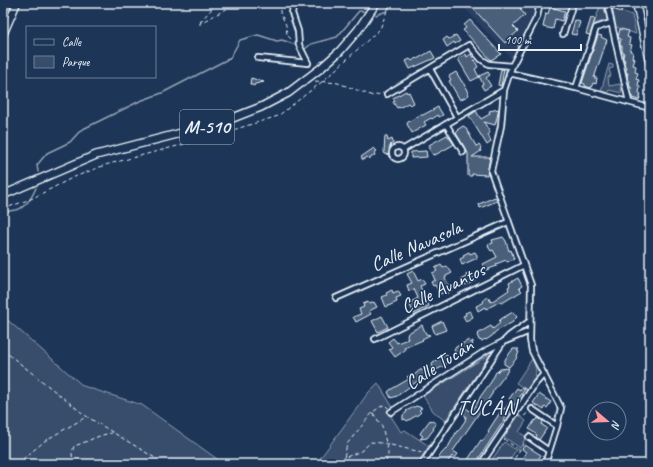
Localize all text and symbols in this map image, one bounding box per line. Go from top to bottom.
legend [26,26,156,78]
scale bar [499,26,581,52]
text: 100 m [505,32,532,48]
text: Calle [62,34,82,50]
text: Parque [62,54,91,70]
road number: M-510 [180,110,234,144]
street label: Calle Navasola [367,214,467,277]
street label: Calle Avantos [397,256,491,319]
street label: Calle Tucán [400,332,479,395]
district label: TUCÁN [457,393,520,421]
north arrow [587,401,627,441]
text: N [608,419,624,432]

